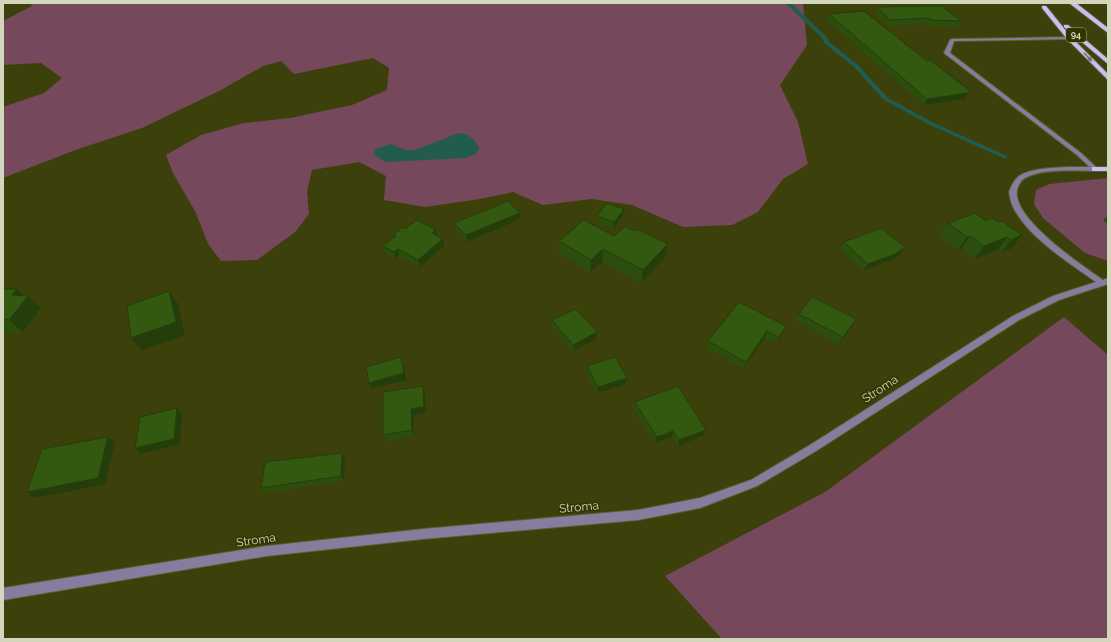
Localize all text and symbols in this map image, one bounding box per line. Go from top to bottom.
road number: 94 [1066,28,1086,42]
one-way arrow [1083,52,1093,62]
street label: Stroma [859,372,901,406]
street label: Stroma [558,498,600,516]
street label: Stroma [235,530,277,550]

